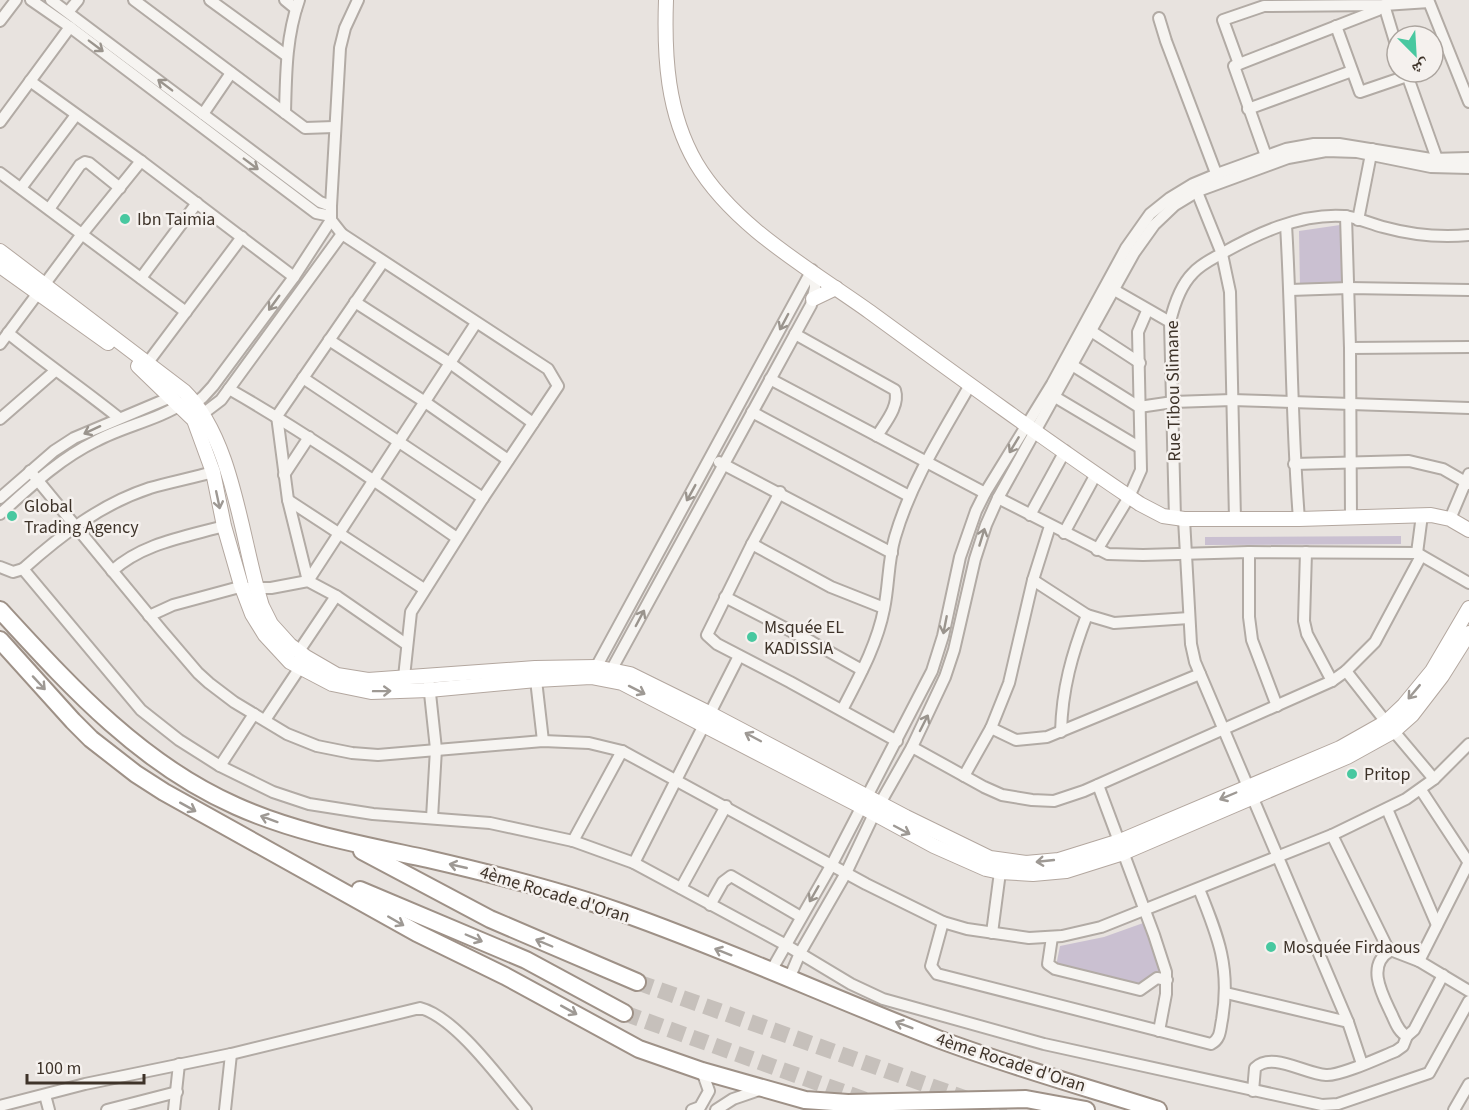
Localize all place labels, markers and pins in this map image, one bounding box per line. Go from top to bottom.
place label: Ibn Taimia [137,207,215,232]
marker: Ibn Taimia [118,212,132,226]
place label: Global Trading Agency [24,494,139,540]
marker: Global Trading Agency [5,509,19,523]
place label: Msquée EL KADISSIA [764,615,844,661]
marker: Msquée EL KADISSIA [745,630,759,644]
place label: Pritop [1364,762,1410,787]
marker: Pritop [1345,767,1359,781]
place label: Mosquée Firdaous [1283,935,1420,960]
marker: Mosquée Firdaous [1264,940,1278,954]

